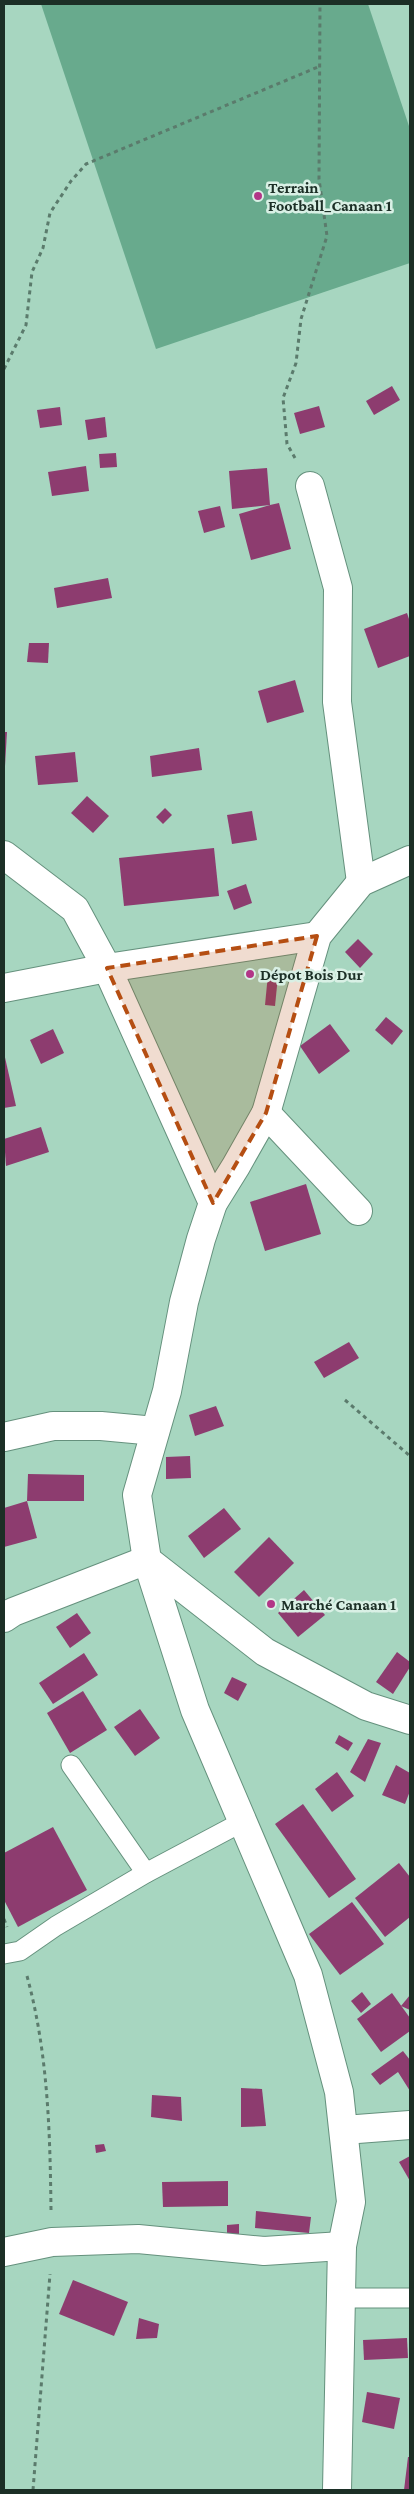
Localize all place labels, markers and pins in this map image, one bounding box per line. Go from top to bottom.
place label: Terrain Football_Canaan 1 [268,179,392,214]
marker: Terrain Football_Canaan 1 [252,190,264,202]
place label: Dépot Bois Dur [260,966,364,983]
marker: Dépot Bois Dur [244,968,256,980]
place label: Marché Canaan 1 [281,1596,396,1613]
marker: Marché Canaan 1 [265,1598,277,1610]

